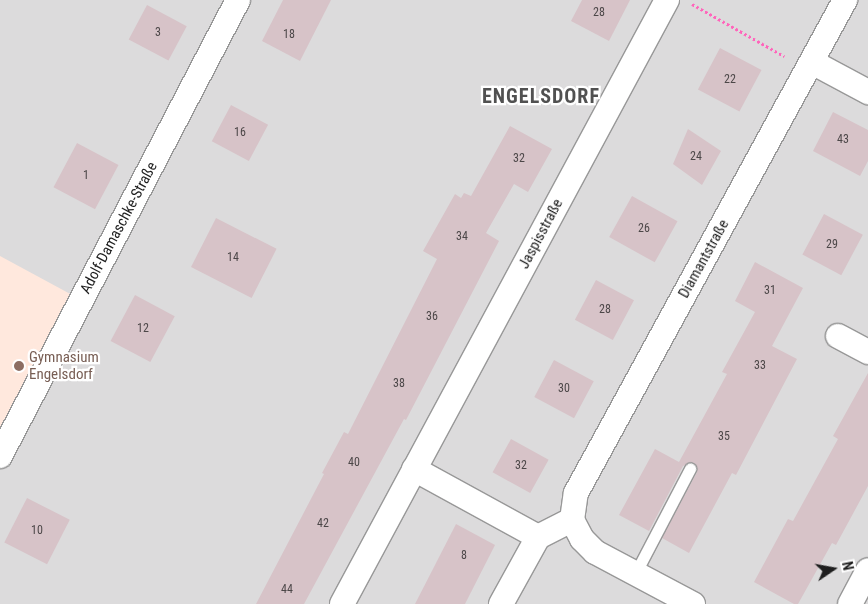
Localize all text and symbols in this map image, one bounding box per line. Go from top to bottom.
house number: 28 [593,6,605,20]
house number: 3 [155,26,161,40]
house number: 18 [283,28,295,42]
house number: 22 [724,73,736,87]
district label: ENGELSDORF [481,84,601,108]
house number: 16 [234,126,246,140]
house number: 43 [837,133,849,147]
house number: 24 [690,150,702,164]
house number: 32 [513,152,525,166]
street label: Adolf-Damaschke-Straße [77,159,161,297]
house number: 1 [83,169,89,183]
street label: Jaspisstraße [515,196,567,272]
street label: Diamantstraße [675,217,733,301]
house number: 26 [638,222,650,236]
house number: 34 [456,230,468,244]
house number: 29 [826,238,838,252]
house number: 14 [227,251,239,265]
house number: 31 [764,284,776,298]
house number: 28 [599,303,611,317]
house number: 36 [426,310,438,324]
house number: 12 [137,322,149,336]
place label: Gymnasium Engelsdorf [29,348,99,383]
house number: 33 [754,359,766,373]
marker: Gymnasium Engelsdorf [13,360,25,372]
house number: 38 [393,377,405,391]
house number: 30 [558,382,570,396]
house number: 35 [718,430,730,444]
house number: 40 [348,456,360,470]
house number: 32 [515,459,527,473]
house number: 42 [317,517,329,531]
house number: 10 [31,524,43,538]
north arrow [808,544,858,594]
house number: 8 [461,549,467,563]
text: N [839,560,856,572]
house number: 44 [281,583,293,597]

